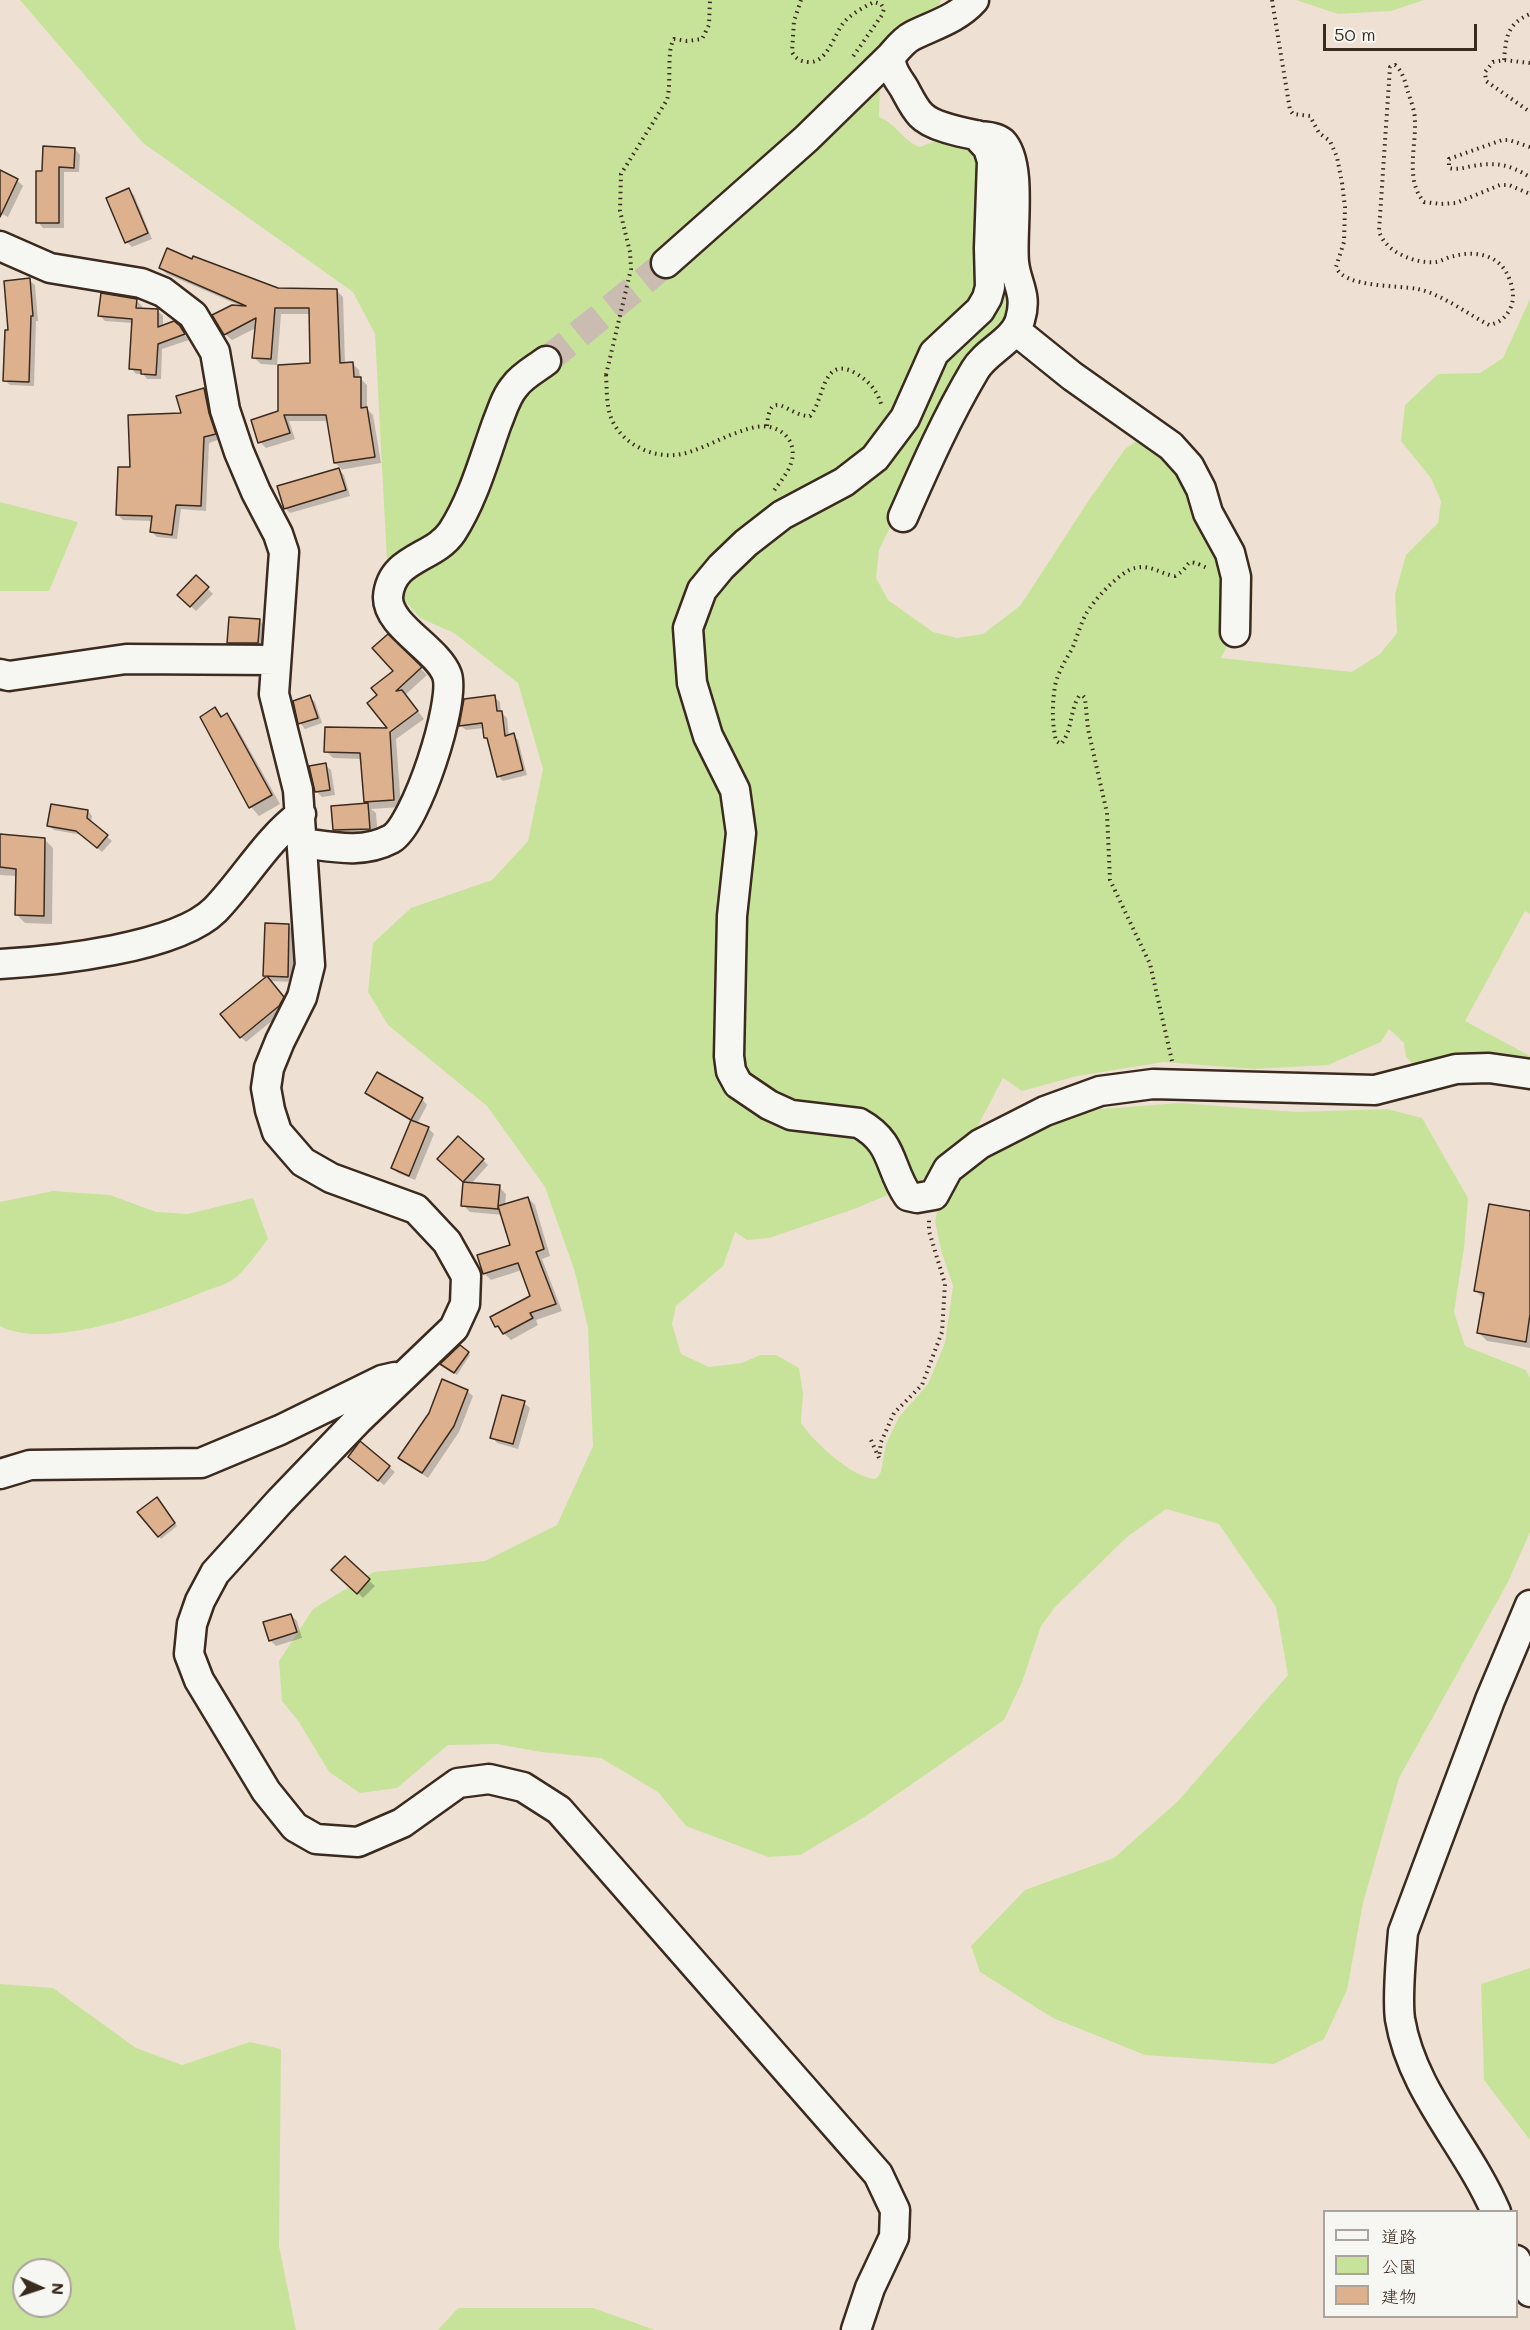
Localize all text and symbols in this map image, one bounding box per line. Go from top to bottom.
scale bar [1326,12,1480,50]
text: 50 m [1334,22,1376,46]
legend [1323,2210,1518,2318]
text: 道路 [1381,2224,1417,2248]
text: 公園 [1381,2254,1417,2278]
north arrow [12,2258,72,2318]
text: N [48,2282,69,2295]
text: 建物 [1381,2284,1417,2308]

